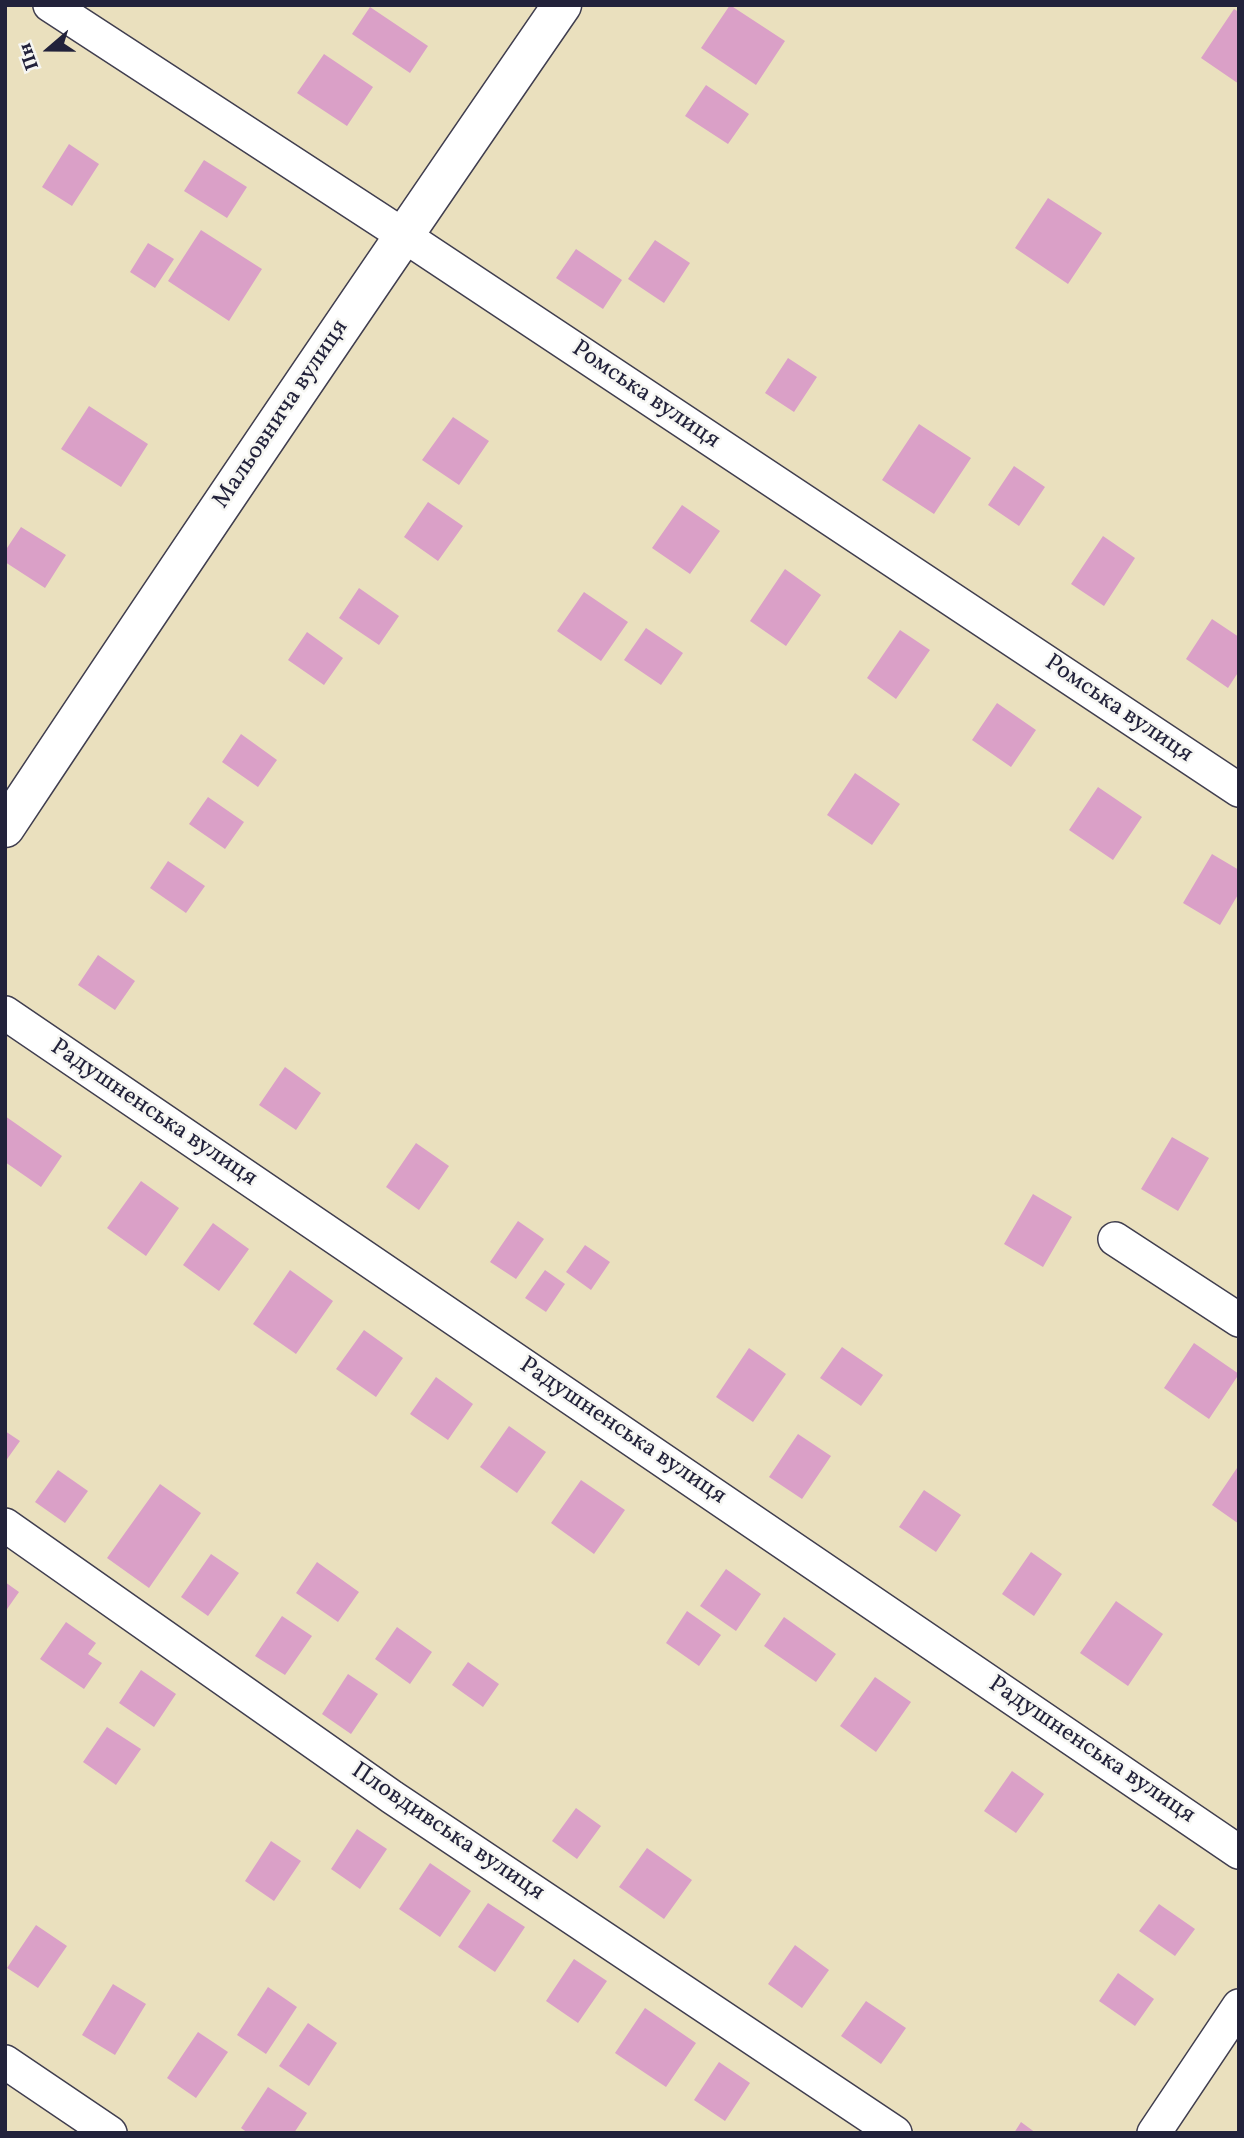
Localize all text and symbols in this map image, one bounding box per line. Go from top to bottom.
north arrow [14,14,84,84]
text: Пн [12,39,46,73]
street label: Мальовнича вулиця [208,315,356,515]
street label: Ромська вулиця [565,336,725,456]
street label: Ромська вулиця [1038,650,1198,770]
street label: Радушненська вулиця [44,1034,262,1194]
street label: Радушненська вулиця [513,1352,731,1512]
street label: Радушненська вулиця [982,1671,1200,1831]
street label: Пловдивська вулиця [345,1758,549,1908]

